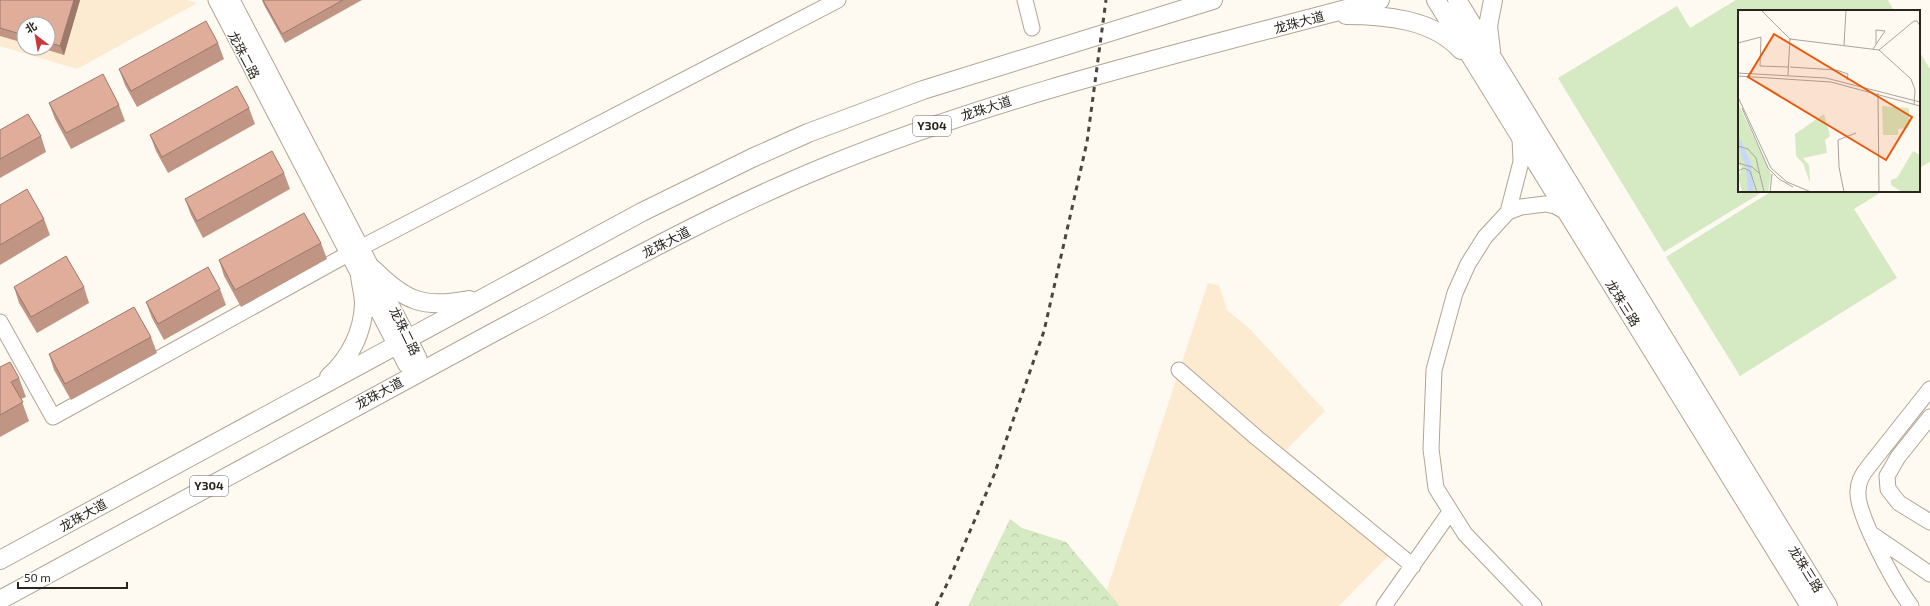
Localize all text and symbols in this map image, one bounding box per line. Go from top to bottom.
street label: 龙珠大道 [1272,8,1326,36]
inset map [1738,10,1920,192]
north arrow [16,16,56,56]
text: 北 [23,19,39,35]
street label: 龙珠二路 [225,28,263,82]
street label: 龙珠大道 [959,92,1013,124]
road number: Y304 [913,116,951,136]
street label: 龙珠大道 [639,223,693,261]
street label: 龙珠三路 [1602,277,1644,329]
street label: 龙珠二路 [386,304,424,358]
street label: 龙珠大道 [352,374,406,412]
road number: Y304 [190,476,228,496]
street label: 龙珠大道 [56,495,110,535]
street label: 龙珠三路 [1785,543,1827,595]
scale bar [18,564,127,590]
text: 50 m [24,570,51,584]

